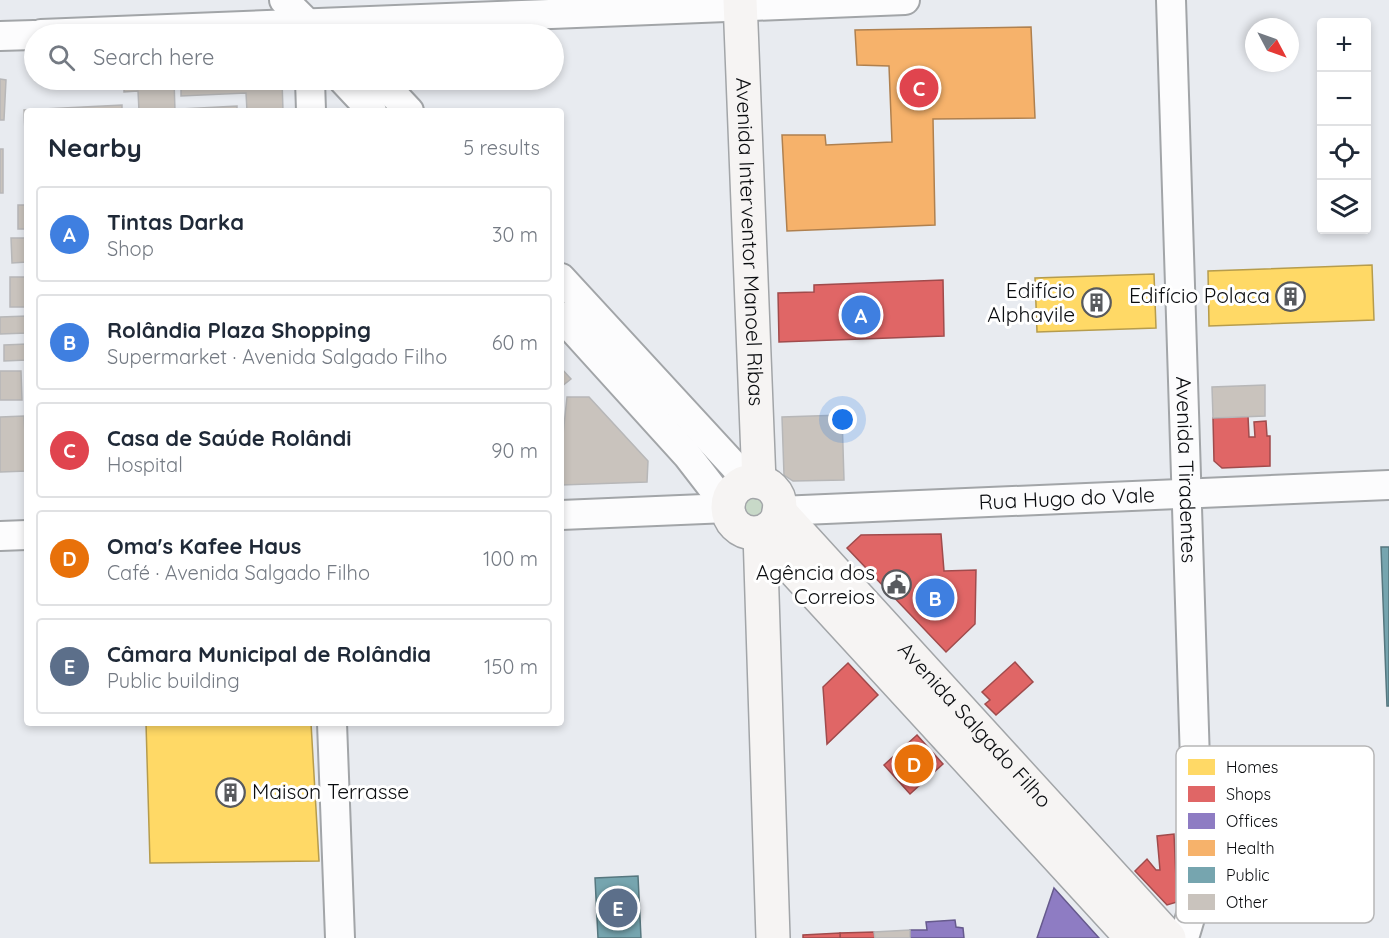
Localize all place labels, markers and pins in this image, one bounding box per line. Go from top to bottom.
pin: C [900,66,938,110]
place label: Edifício Alphavile [987,277,1075,327]
building icon: Edifício Polaca [1275,280,1307,312]
place label: Edifício Polaca [1129,282,1270,308]
building icon: Edifício Alphavile [1080,287,1112,319]
pin: A [842,292,880,338]
place label: Agência dos Correios [756,559,875,609]
public building icon: Agência dos Correios [880,569,912,601]
pin: B [916,576,954,620]
pin: D [894,742,934,786]
building icon: Maison Terrasse [215,776,247,808]
place label: Maison Terrasse [252,778,409,804]
pin: E [598,886,638,930]

